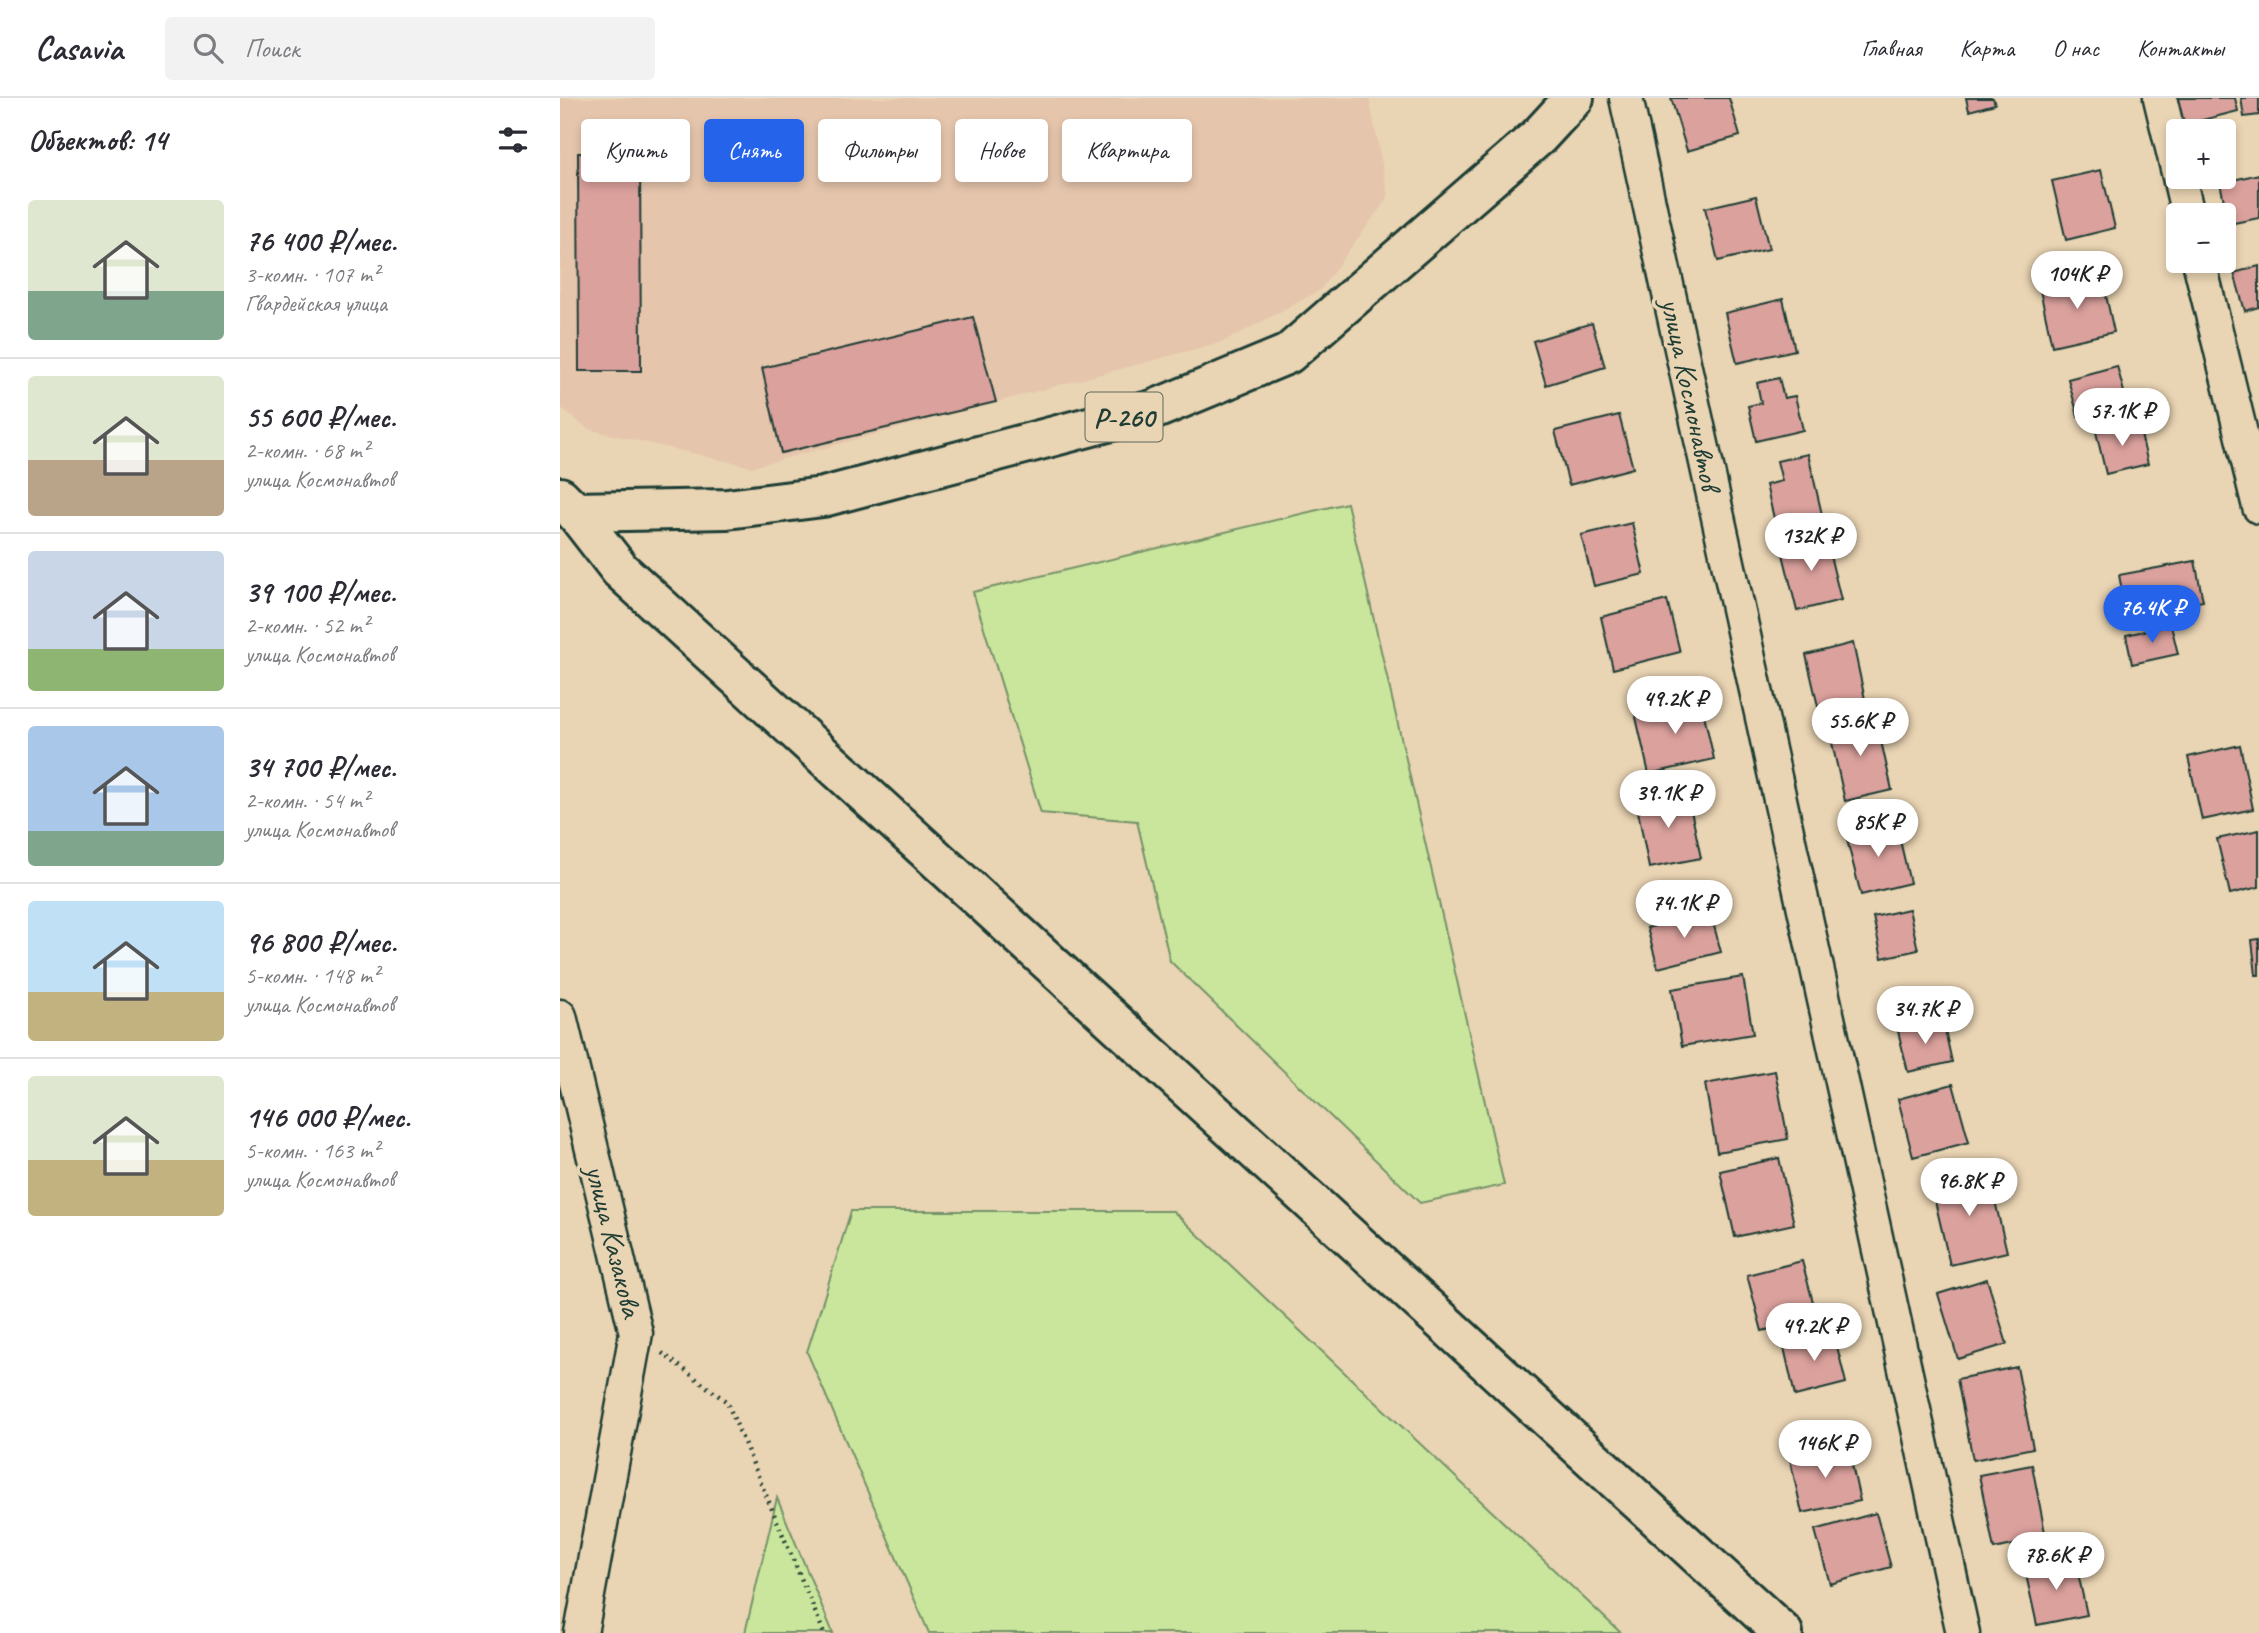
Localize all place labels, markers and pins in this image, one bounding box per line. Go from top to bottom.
pin: 104K ₽ [2020,252,2134,311]
pin: 57.1K ₽ [2057,388,2187,448]
pin: 132K ₽ [1754,514,1868,573]
pin: 76.4K ₽ [2087,586,2217,645]
pin: 49.2K ₽ [1610,676,1740,736]
pin: 55.6K ₽ [1795,698,1925,758]
pin: 39.1K ₽ [1603,770,1733,830]
pin: 85K ₽ [1829,800,1927,859]
pin: 74.1K ₽ [1619,880,1749,940]
pin: 34.7K ₽ [1860,986,1990,1046]
pin: 96.8K ₽ [1904,1158,2034,1218]
pin: 49.2K ₽ [1749,1304,1879,1363]
pin: 146K ₽ [1768,1420,1882,1480]
pin: 78.6K ₽ [1991,1532,2121,1592]

